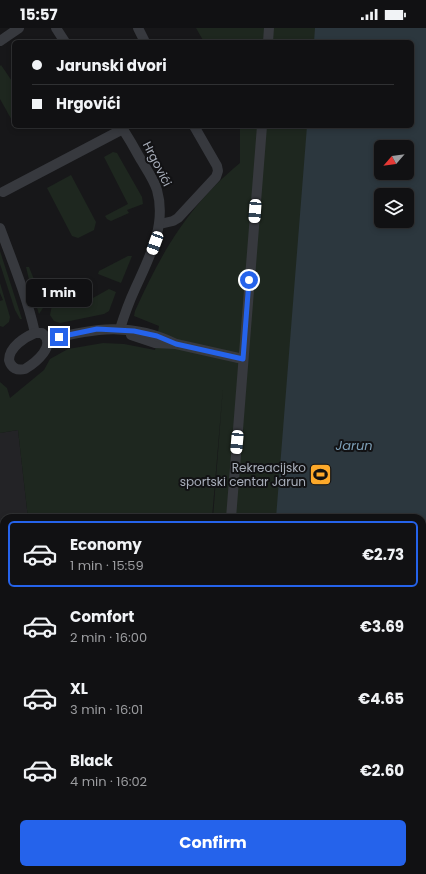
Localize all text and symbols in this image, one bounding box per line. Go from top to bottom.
text: 15:57 [20,4,57,25]
text: Jarunski dvori [56,55,167,76]
text: Hrgovići [56,93,120,114]
street label: Hrgovići [139,138,176,189]
north arrow [374,140,414,180]
map controls [374,140,414,228]
button: layers [374,188,414,228]
car [248,199,262,223]
car [145,230,165,256]
route start [240,271,258,289]
callout: 1 min [26,279,92,307]
text: 1 min [42,283,76,302]
route end [50,328,68,346]
car [230,430,244,454]
water label: Jarun [335,436,373,455]
place label: Rekreacijsko sportski centar Jarun [180,459,306,490]
sports icon: Rekreacijsko sportski centar Jarun [308,462,334,488]
text: Economy [70,534,142,555]
icon: car [22,536,58,572]
text: €2.73 [362,544,404,565]
text: 1 min · 15:59 [70,556,144,575]
text: Comfort [70,606,134,627]
icon: car [22,608,58,644]
text: €3.69 [360,616,404,637]
text: 2 min · 16:00 [70,628,147,647]
text: XL [70,678,88,699]
icon: car [22,680,58,716]
text: €4.65 [358,688,404,709]
text: 3 min · 16:01 [70,700,143,719]
text: Black [70,750,113,771]
icon: car [22,752,58,788]
text: €2.60 [360,760,404,781]
text: 4 min · 16:02 [70,772,147,791]
button: Confirm [20,820,406,866]

